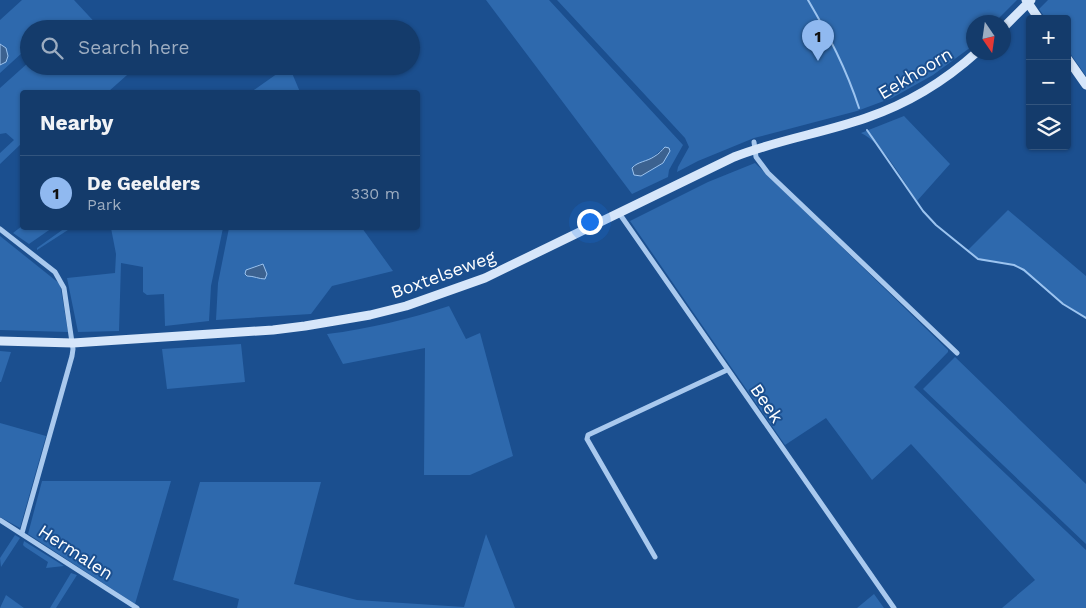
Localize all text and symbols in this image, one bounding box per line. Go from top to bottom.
north arrow [966,15,1011,60]
map controls [1026,15,1071,150]
button: + [1026,15,1071,60]
search box [20,20,420,75]
pin: 1 [802,20,834,61]
icon: search [38,34,66,62]
text: Search here [78,36,189,59]
street label: Eekhoorn [874,43,956,103]
button: − [1026,60,1071,105]
button: layers [1026,105,1071,150]
text: Nearby [40,110,113,135]
text: De Geelders [87,172,200,195]
text: 1 [53,184,59,203]
text: 330 m [351,184,400,203]
text: Park [87,195,121,214]
your location [577,209,603,235]
street label: Boxtelseweg [388,245,498,303]
street label: Beek [746,379,788,427]
street label: Hermalen [35,520,117,584]

